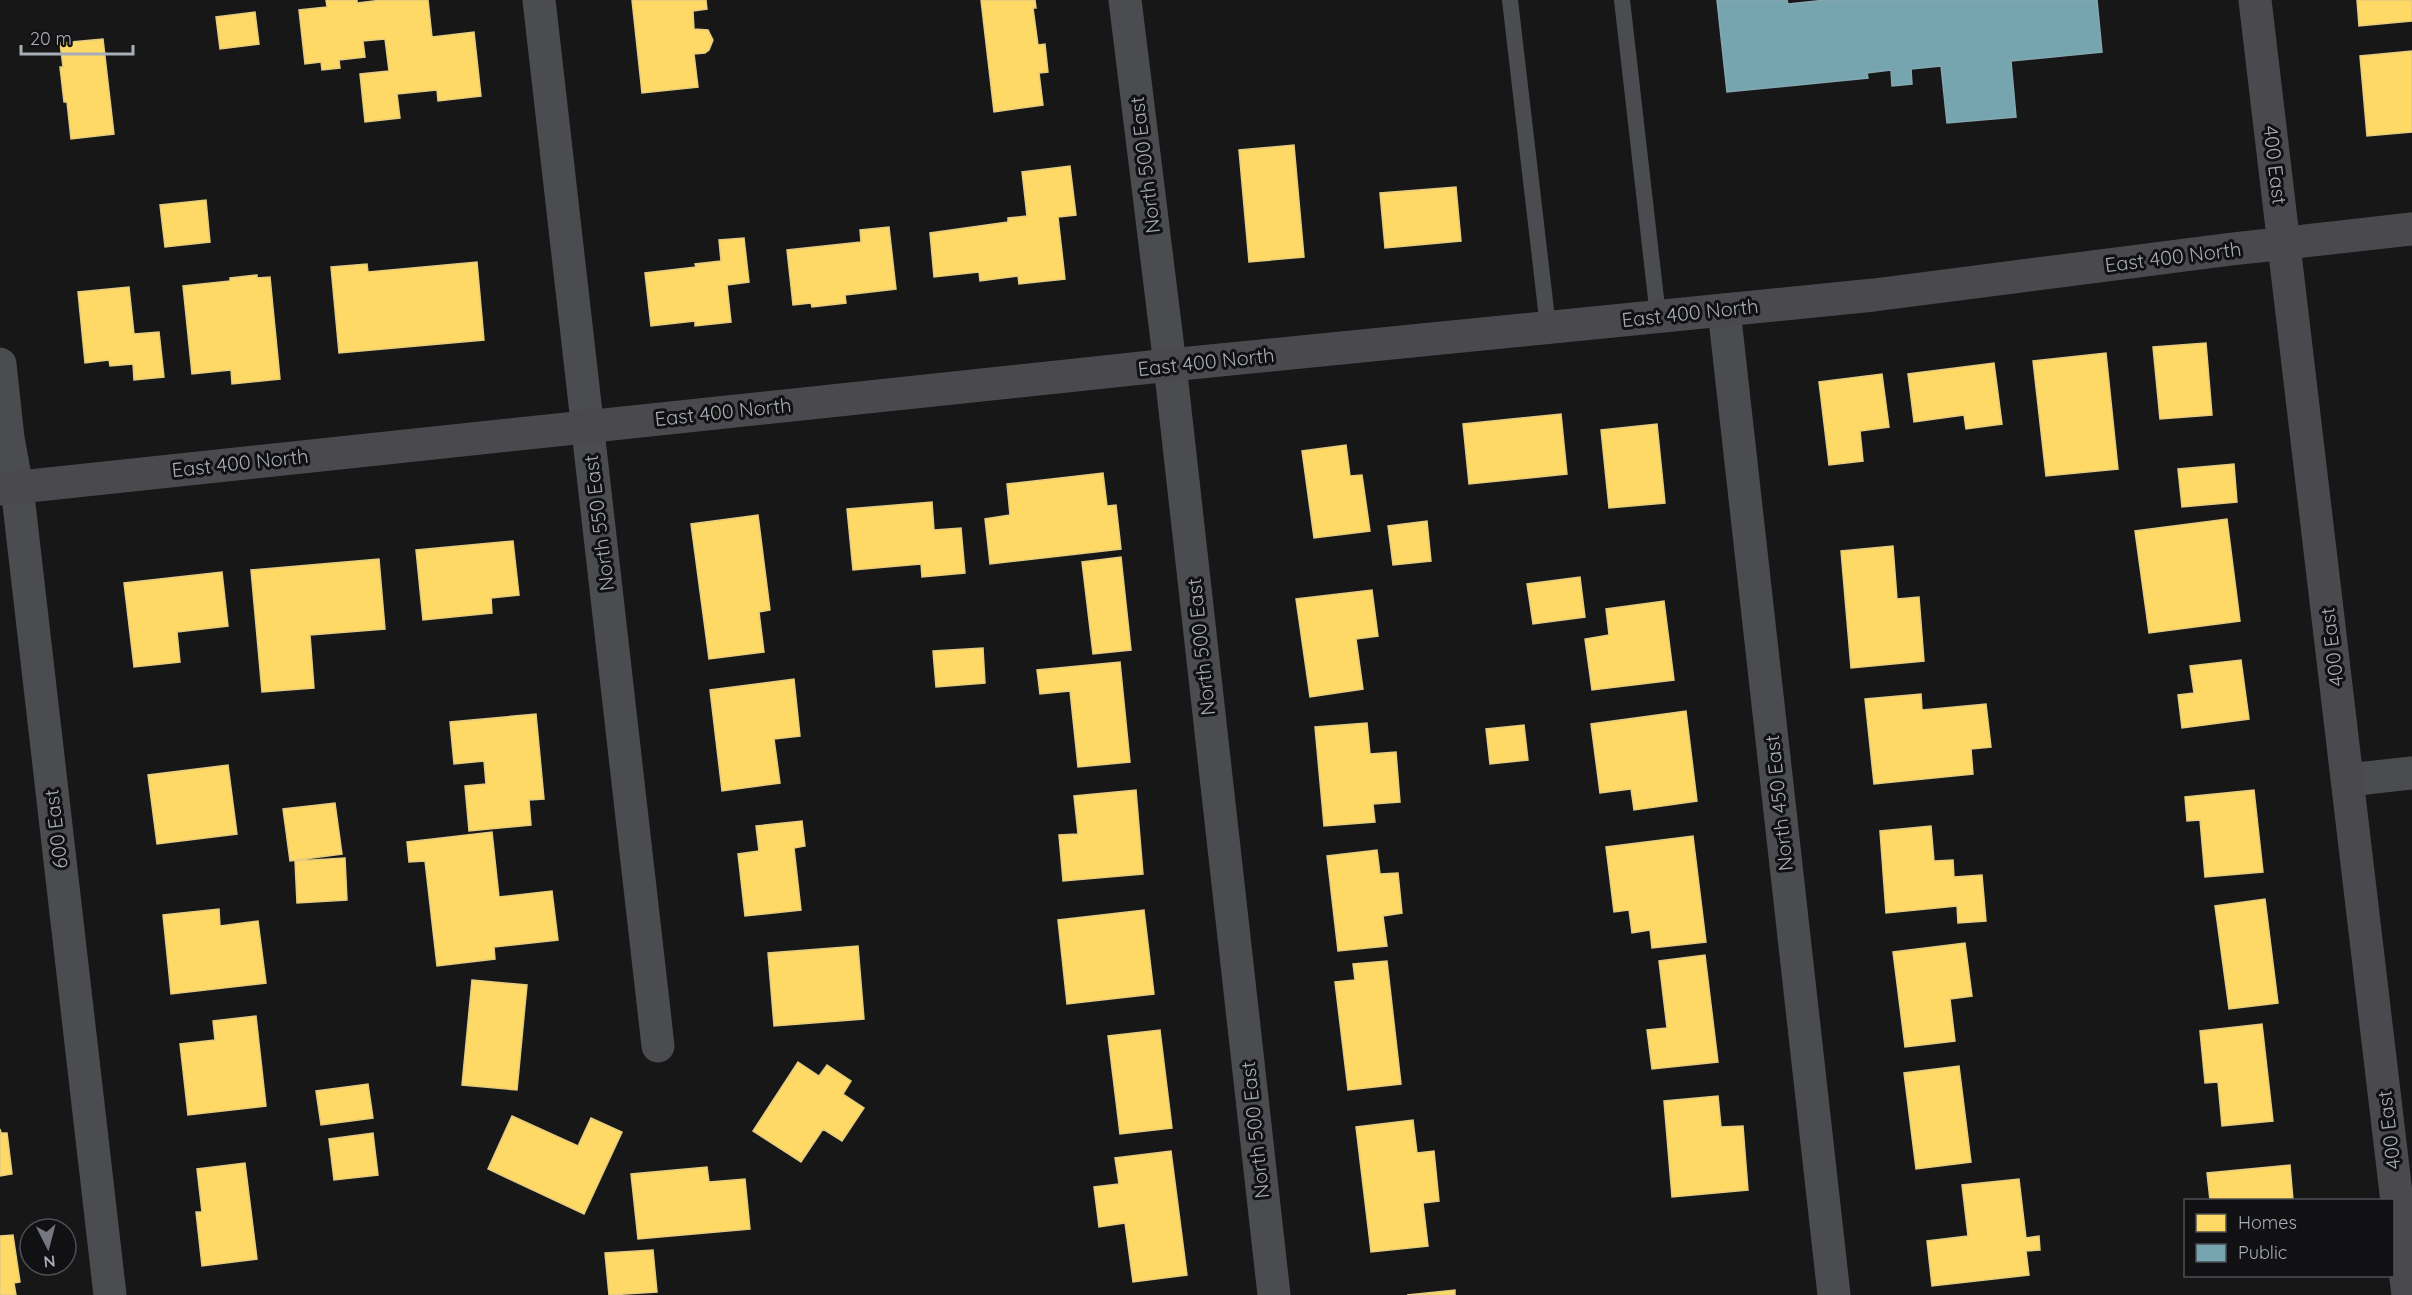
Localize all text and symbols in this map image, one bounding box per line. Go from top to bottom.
scale bar [21,18,134,56]
text: 20 m [30,27,72,50]
street label: North 500 East [1124,95,1165,235]
street label: 400 East [2258,124,2293,206]
street label: East 400 North [2103,236,2243,277]
street label: East 400 North [1620,293,1760,332]
street label: East 400 North [1136,342,1276,381]
street label: East 400 North [653,392,793,431]
street label: East 400 North [170,443,310,482]
street label: North 550 East [578,453,619,592]
street label: North 500 East [1181,577,1220,717]
street label: 400 East [2314,606,2349,688]
street label: North 450 East [1759,734,1798,872]
street label: 600 East [38,788,73,870]
street label: North 500 East [1235,1060,1274,1200]
street label: 400 East [2371,1089,2406,1171]
legend [2184,1199,2394,1277]
text: Homes [2238,1211,2297,1234]
north arrow [18,1217,78,1277]
text: Public [2238,1241,2287,1264]
text: N [43,1251,56,1272]

